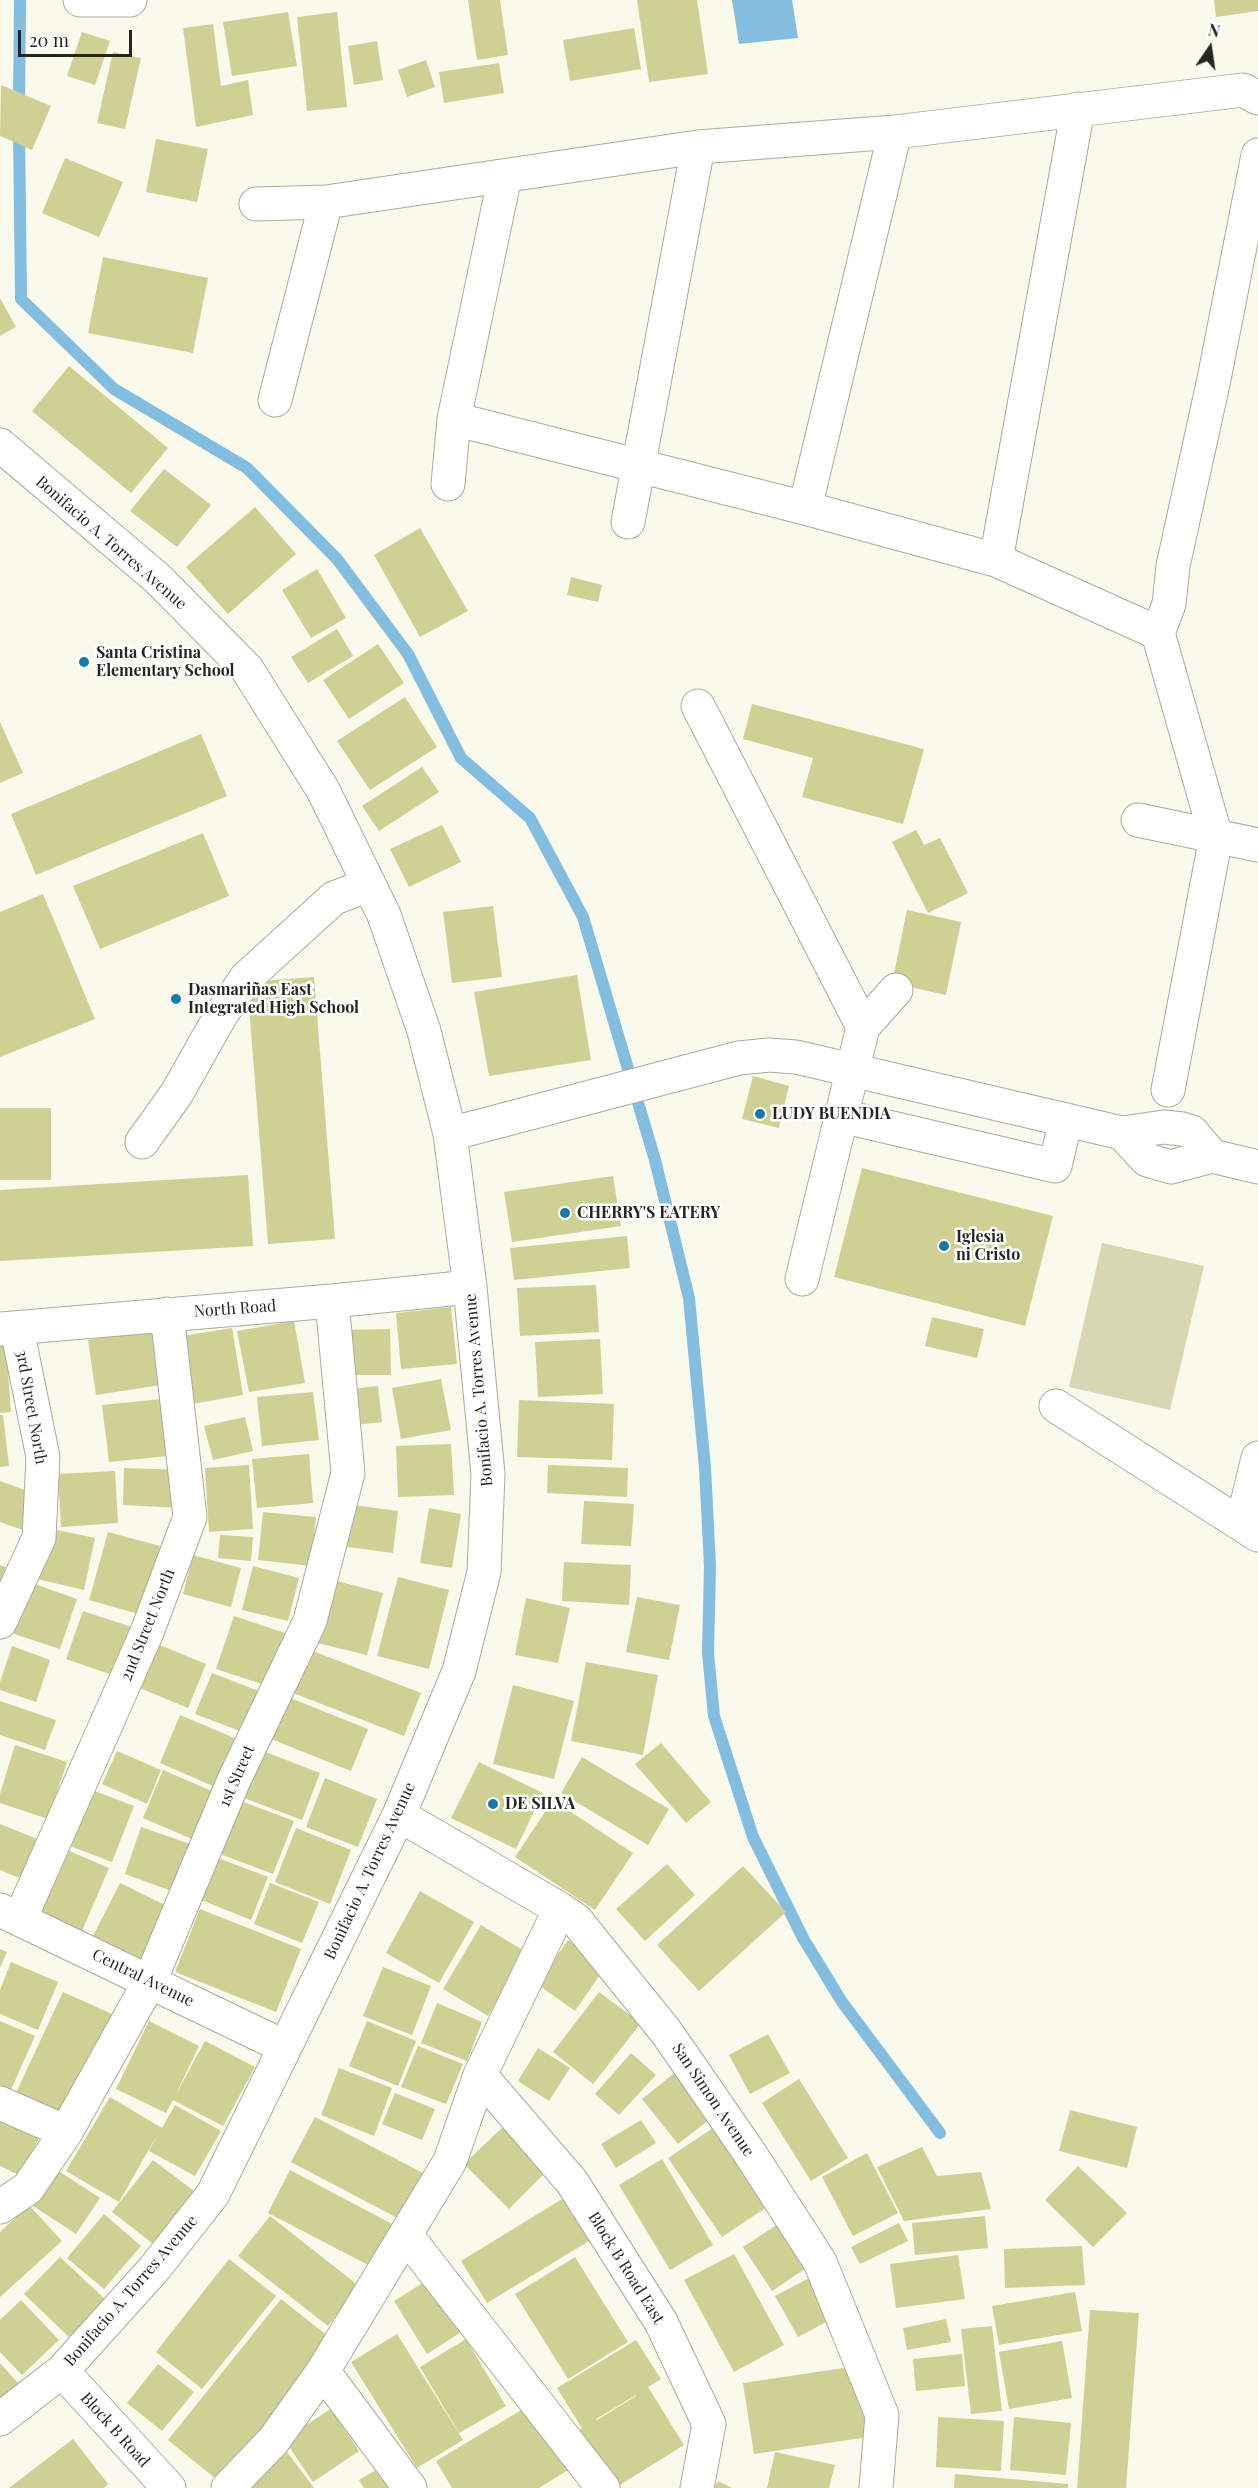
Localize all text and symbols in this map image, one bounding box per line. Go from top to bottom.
scale bar [21,18,135,56]
north arrow [1180,18,1240,78]
text: N [1206,18,1222,42]
text: 20 m [29,28,69,52]
street label: Bonifacio A. Torres Avenue [32,472,190,614]
place label: Santa Cristina Elementary School [96,643,235,681]
marker: Santa Cristina Elementary School [77,655,91,669]
place label: Dasmariñas East Integrated High School [188,980,359,1018]
marker: Dasmariñas East Integrated High School [169,992,183,1006]
place label: LUDY BUENDIA [772,1104,891,1124]
marker: LUDY BUENDIA [753,1107,767,1121]
place label: CHERRY'S EATERY [577,1203,720,1223]
marker: CHERRY'S EATERY [558,1206,572,1220]
place label: Iglesia ni Cristo [956,1227,1020,1265]
marker: Iglesia ni Cristo [937,1239,951,1253]
street label: Bonifacio A. Torres Avenue [461,1293,497,1487]
street label: North Road [193,1297,277,1321]
street label: 3rd Street North [11,1348,51,1466]
street label: 2nd Street North [117,1566,179,1684]
street label: 1st Street [215,1742,259,1810]
street label: Bonifacio A. Torres Avenue [320,1779,420,1963]
place label: DE SILVA [505,1794,575,1814]
marker: DE SILVA [486,1797,500,1811]
street label: Central Avenue [89,1945,197,2011]
street label: San Simon Avenue [668,2040,758,2160]
street label: Block B Road East [584,2208,668,2328]
street label: Bonifacio A. Torres Avenue [60,2212,202,2370]
street label: Block B Road [76,2389,154,2471]

